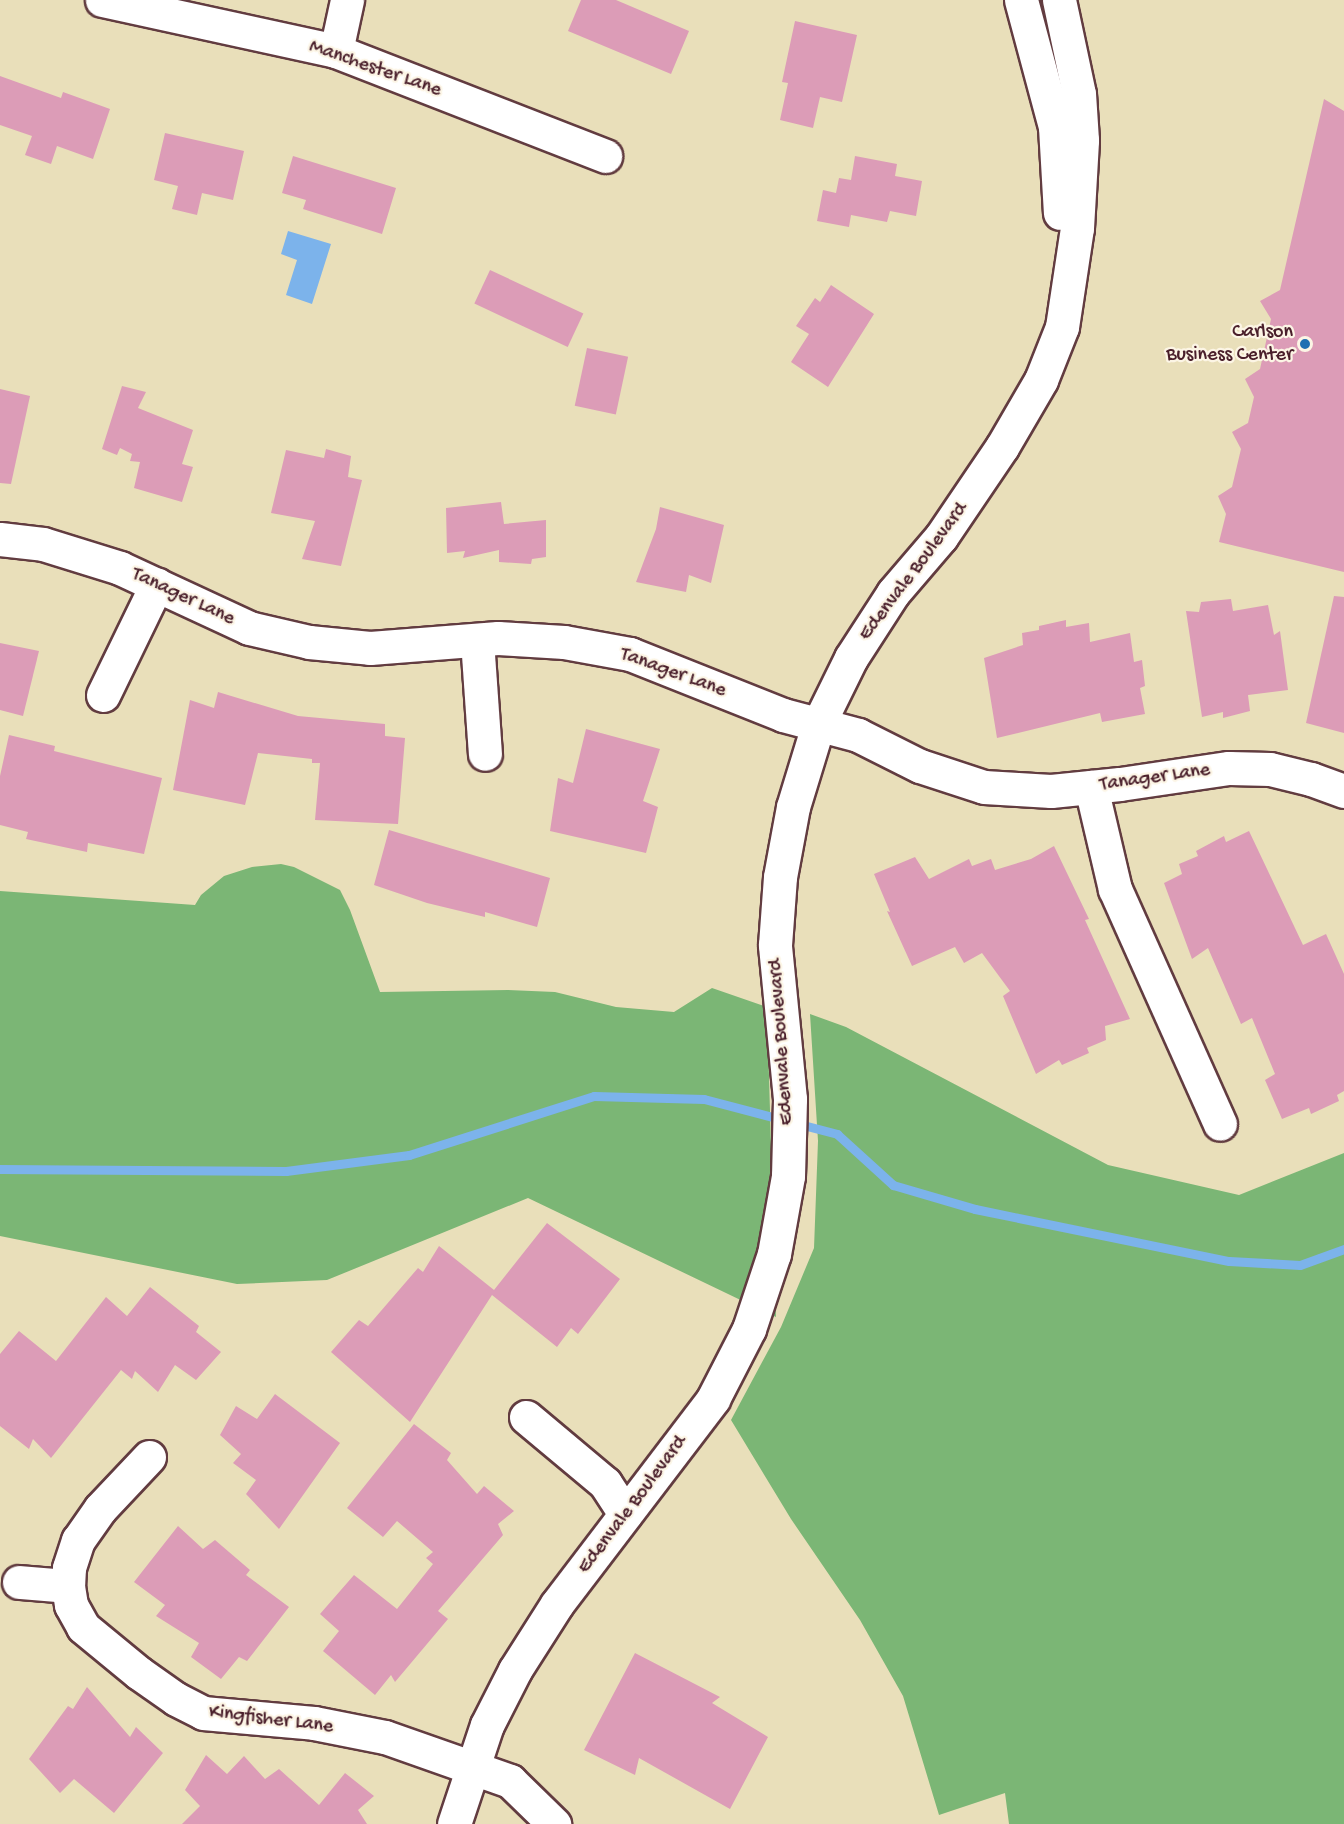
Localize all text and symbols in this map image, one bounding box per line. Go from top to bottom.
street label: Manchester Lane [306,35,444,103]
place label: Carlson Business Center [1166,320,1293,367]
marker: Carlson Business Center [1298,337,1312,351]
street label: Edenvale Boulevard [854,498,974,646]
street label: Tanager Lane [128,563,238,631]
street label: Tanager Lane [617,643,729,703]
street label: Tanager Lane [1098,758,1212,798]
street label: Edenvale Boulevard [764,958,800,1126]
street label: Edenvale Boulevard [573,1431,693,1579]
street label: Kingfisher Lane [207,1700,335,1740]

